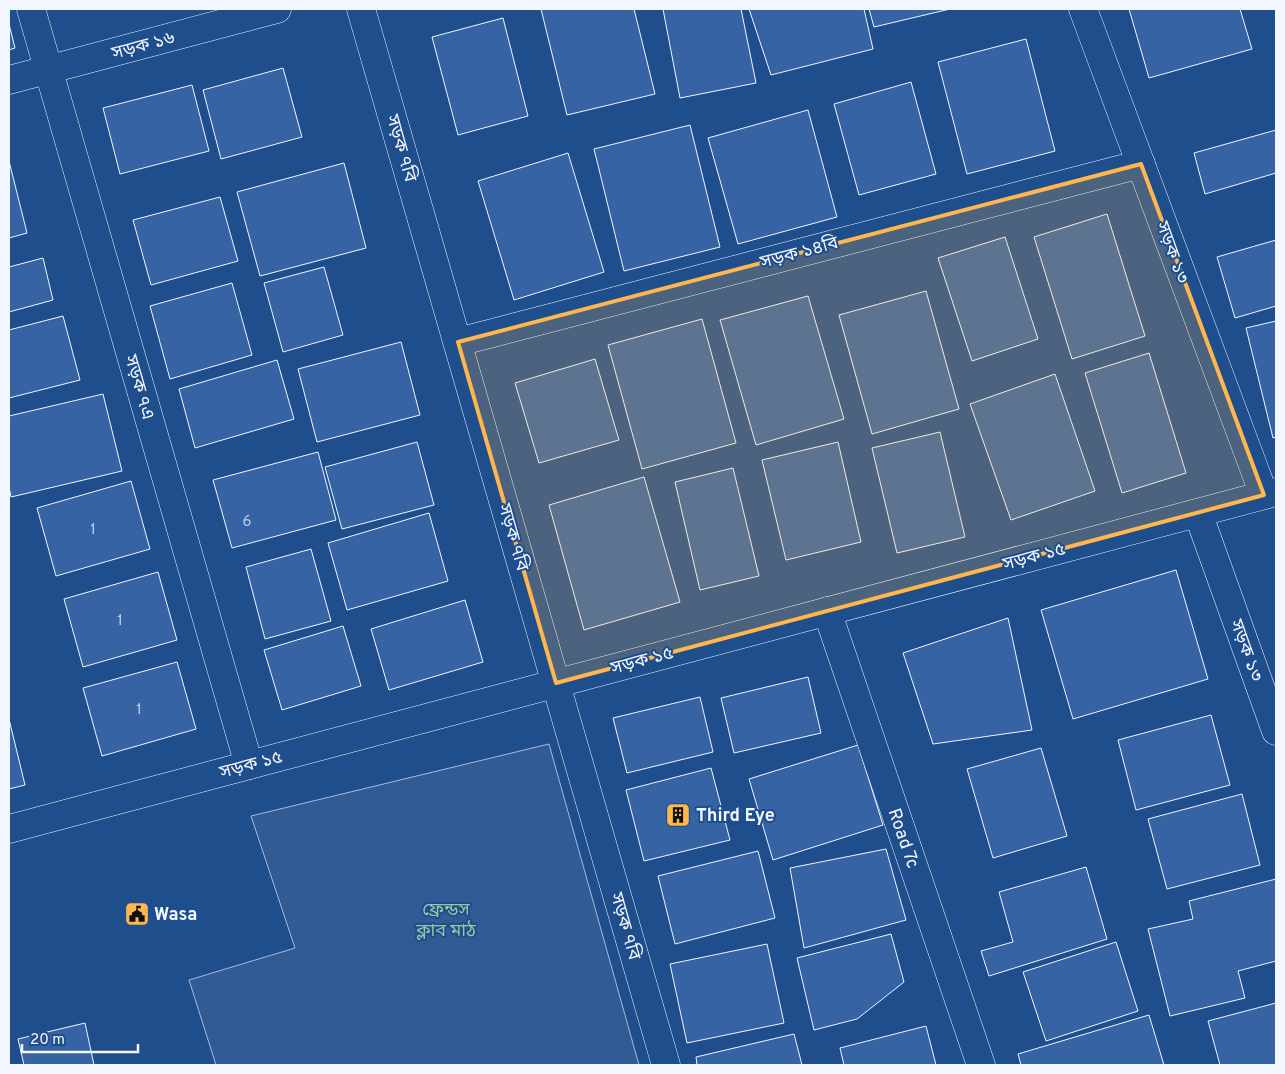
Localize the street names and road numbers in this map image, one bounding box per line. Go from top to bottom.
street label: সড়ক ১৬ [108,27,178,66]
street label: সড়ক ৭বি [380,111,421,185]
street label: সড়ক ১৩ [1149,218,1193,287]
street label: সড়ক ১৪বি [757,232,841,275]
street label: সড়ক ৭এ [118,351,159,423]
street label: সড়ক ৭বি [492,500,533,574]
street label: সড়ক ১৫ [999,538,1068,577]
street label: সড়ক ১৩ [1223,616,1267,685]
street label: সড়ক ১৫ [607,642,676,681]
street label: সড়ক ১৫ [216,746,285,785]
street label: Road 7c [882,805,924,872]
street label: সড়ক ৭বি [604,889,645,963]

